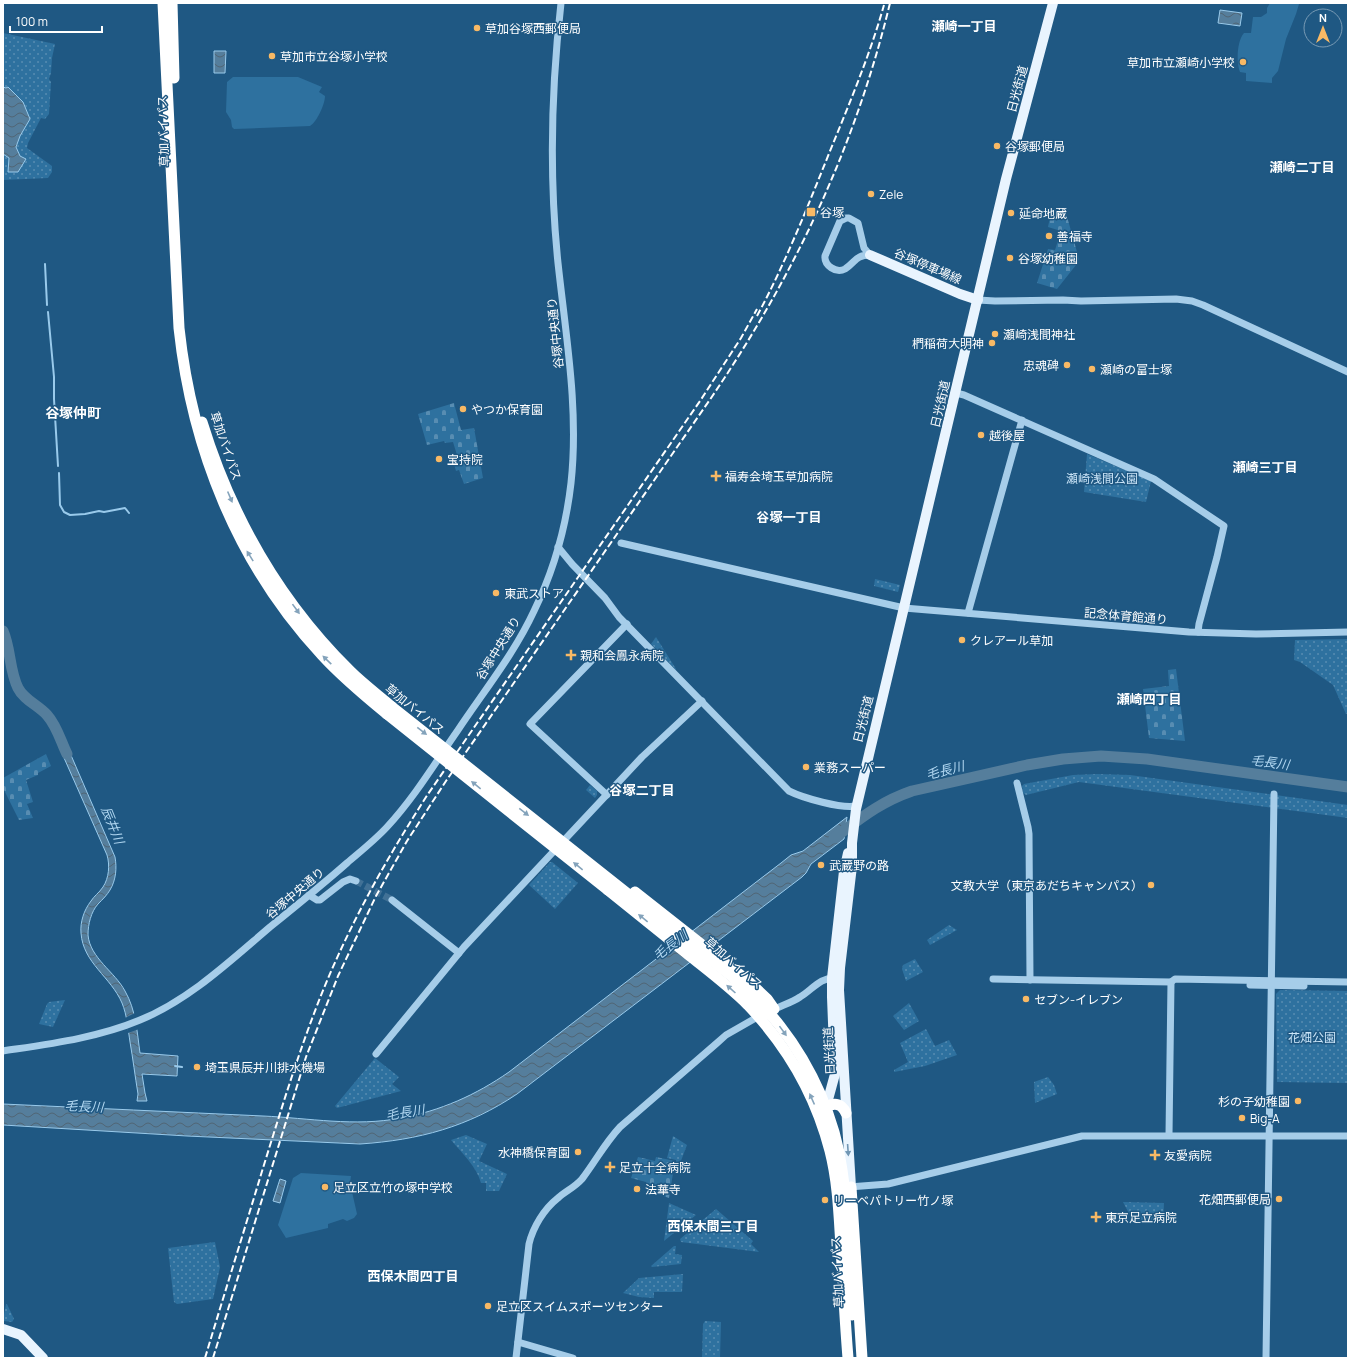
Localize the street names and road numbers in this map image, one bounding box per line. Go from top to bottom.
street label: 日光街道 [1003,64,1031,114]
street label: 草加バイパス [153,95,173,167]
street label: 谷塚停車場線 [892,244,964,288]
street label: 谷塚中央通り [543,296,567,370]
street label: 日光街道 [926,379,954,429]
street label: 草加バイパス [206,409,246,483]
street label: 記念体育館通り [1083,604,1169,628]
street label: 谷塚中央通り [472,613,524,683]
street label: 草加バイパス [382,680,448,738]
street label: 日光街道 [849,694,877,744]
street label: 谷塚中央通り [262,863,328,923]
street label: 草加バイパス [701,933,767,993]
street label: 日光街道 [819,1027,839,1075]
street label: 草加バイパス [827,1236,847,1308]

